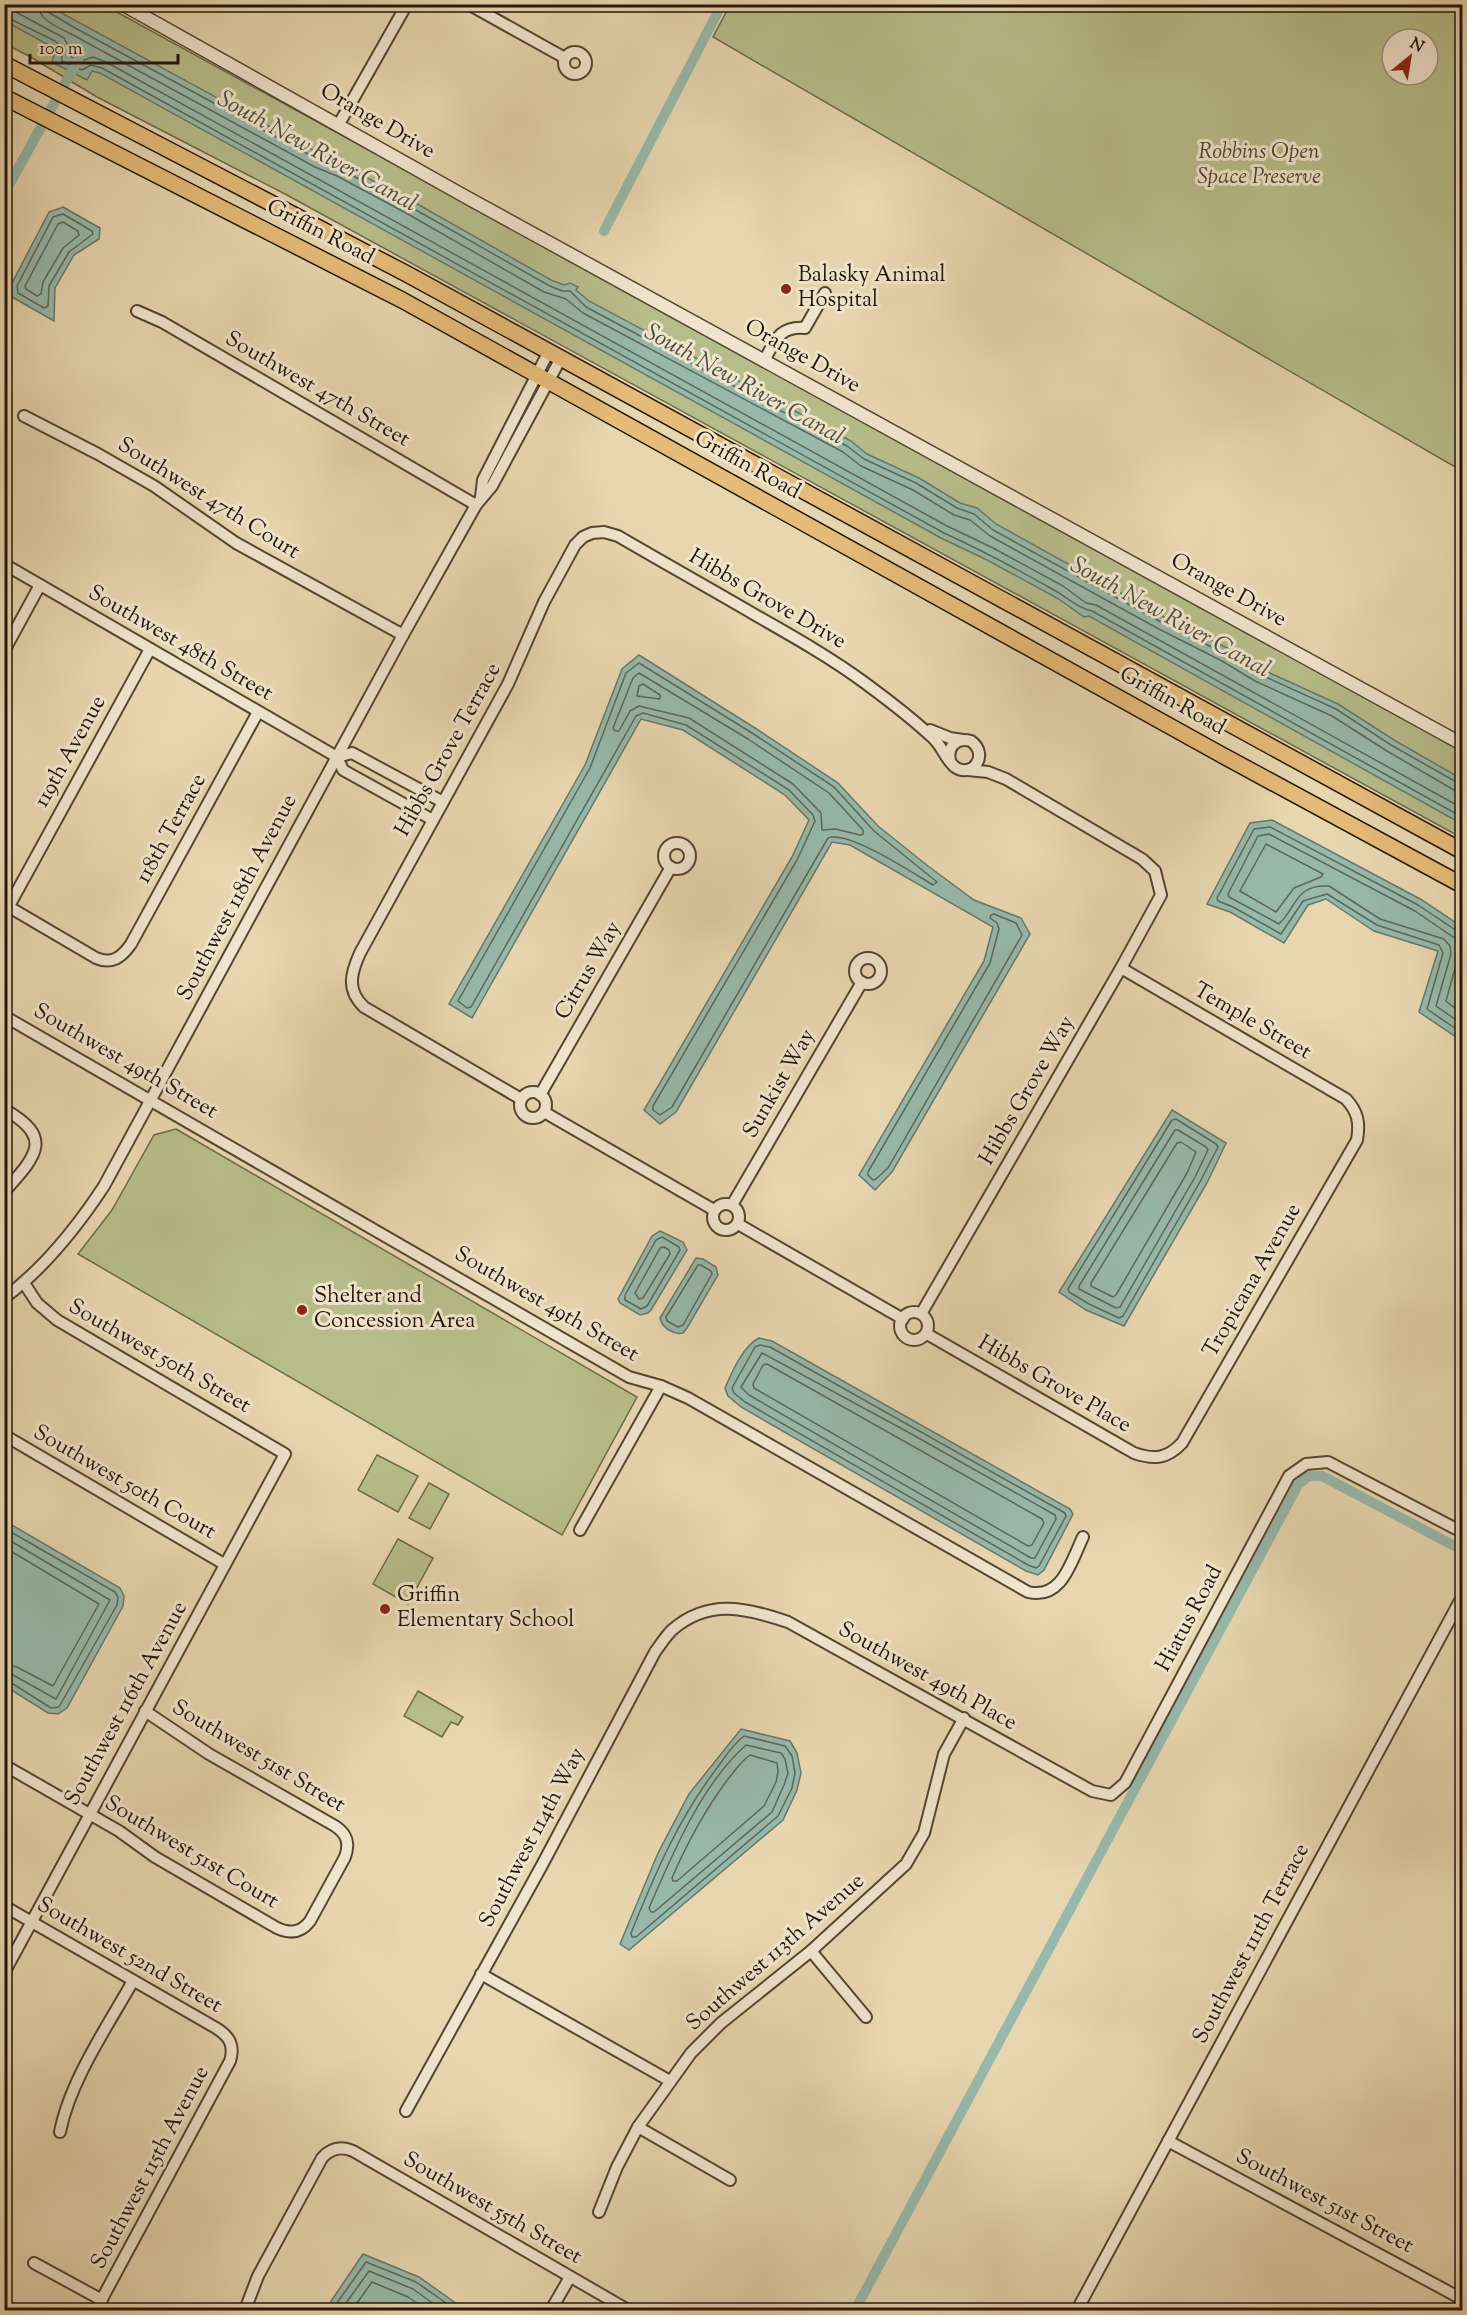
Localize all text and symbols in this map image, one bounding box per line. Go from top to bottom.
scale bar [30,27,178,65]
north arrow [1380,27,1440,87]
text: N [1405,33,1428,59]
text: 100 m [39,37,83,63]
street label: Orange Drive [313,76,441,168]
water label: South New River Canal [211,83,423,221]
park label: Robbins Open Space Preserve [1197,137,1321,194]
street label: Griffin Road [260,192,380,274]
place label: Balasky Animal Hospital [798,260,946,317]
marker: Balasky Animal Hospital [779,282,793,296]
street label: Orange Drive [738,312,866,402]
water label: South New River Canal [638,316,850,454]
street label: Southwest 47th Street [218,324,416,456]
street label: Griffin Road [688,424,806,508]
street label: Southwest 47th Court [111,430,306,568]
street label: Hibbs Grove Drive [682,542,852,658]
street label: Orange Drive [1164,546,1292,636]
water label: South New River Canal [1064,549,1276,687]
street label: Southwest 48th Street [82,578,279,710]
street label: Hibbs Grove Terrace [388,657,510,843]
street label: Griffin Road [1113,660,1231,744]
street label: 119th Avenue [27,690,115,814]
street label: 118th Terrace [129,768,215,890]
street label: Southwest 118th Avenue [170,789,306,1007]
street label: Citrus Way [548,916,630,1026]
street label: Temple Street [1187,975,1317,1069]
street label: Southwest 49th Street [27,996,224,1128]
street label: Hibbs Grove Way [972,1010,1084,1172]
street label: Sunkist Way [736,1023,824,1145]
street label: Tropicana Avenue [1196,1198,1310,1364]
street label: Southwest 49th Street [448,1239,645,1371]
place label: Shelter and Concession Area [314,1281,475,1338]
street label: Southwest 50th Street [62,1292,257,1423]
marker: Shelter and Concession Area [295,1303,309,1317]
street label: Hibbs Grove Place [971,1328,1137,1442]
street label: Southwest 50th Court [26,1417,222,1549]
street label: Hiatus Road [1149,1560,1231,1678]
place label: Griffin Elementary School [397,1580,574,1637]
street label: Southwest 116th Avenue [57,1596,197,1812]
marker: Griffin Elementary School [378,1602,392,1616]
street label: Southwest 49th Place [832,1614,1022,1740]
street label: Southwest 51st Street [165,1692,351,1822]
street label: Southwest 114th Way [472,1742,594,1934]
street label: Southwest 51st Court [98,1788,285,1918]
street label: Southwest 111th Terrace [1186,1838,1318,2050]
street label: Southwest 113th Avenue [680,1866,872,2040]
street label: Southwest 52nd Street [30,1890,228,2022]
street label: Southwest 115th Avenue [84,2061,218,2275]
street label: Southwest 51st Street [1229,2141,1419,2263]
street label: Southwest 55th Street [396,2145,588,2274]

